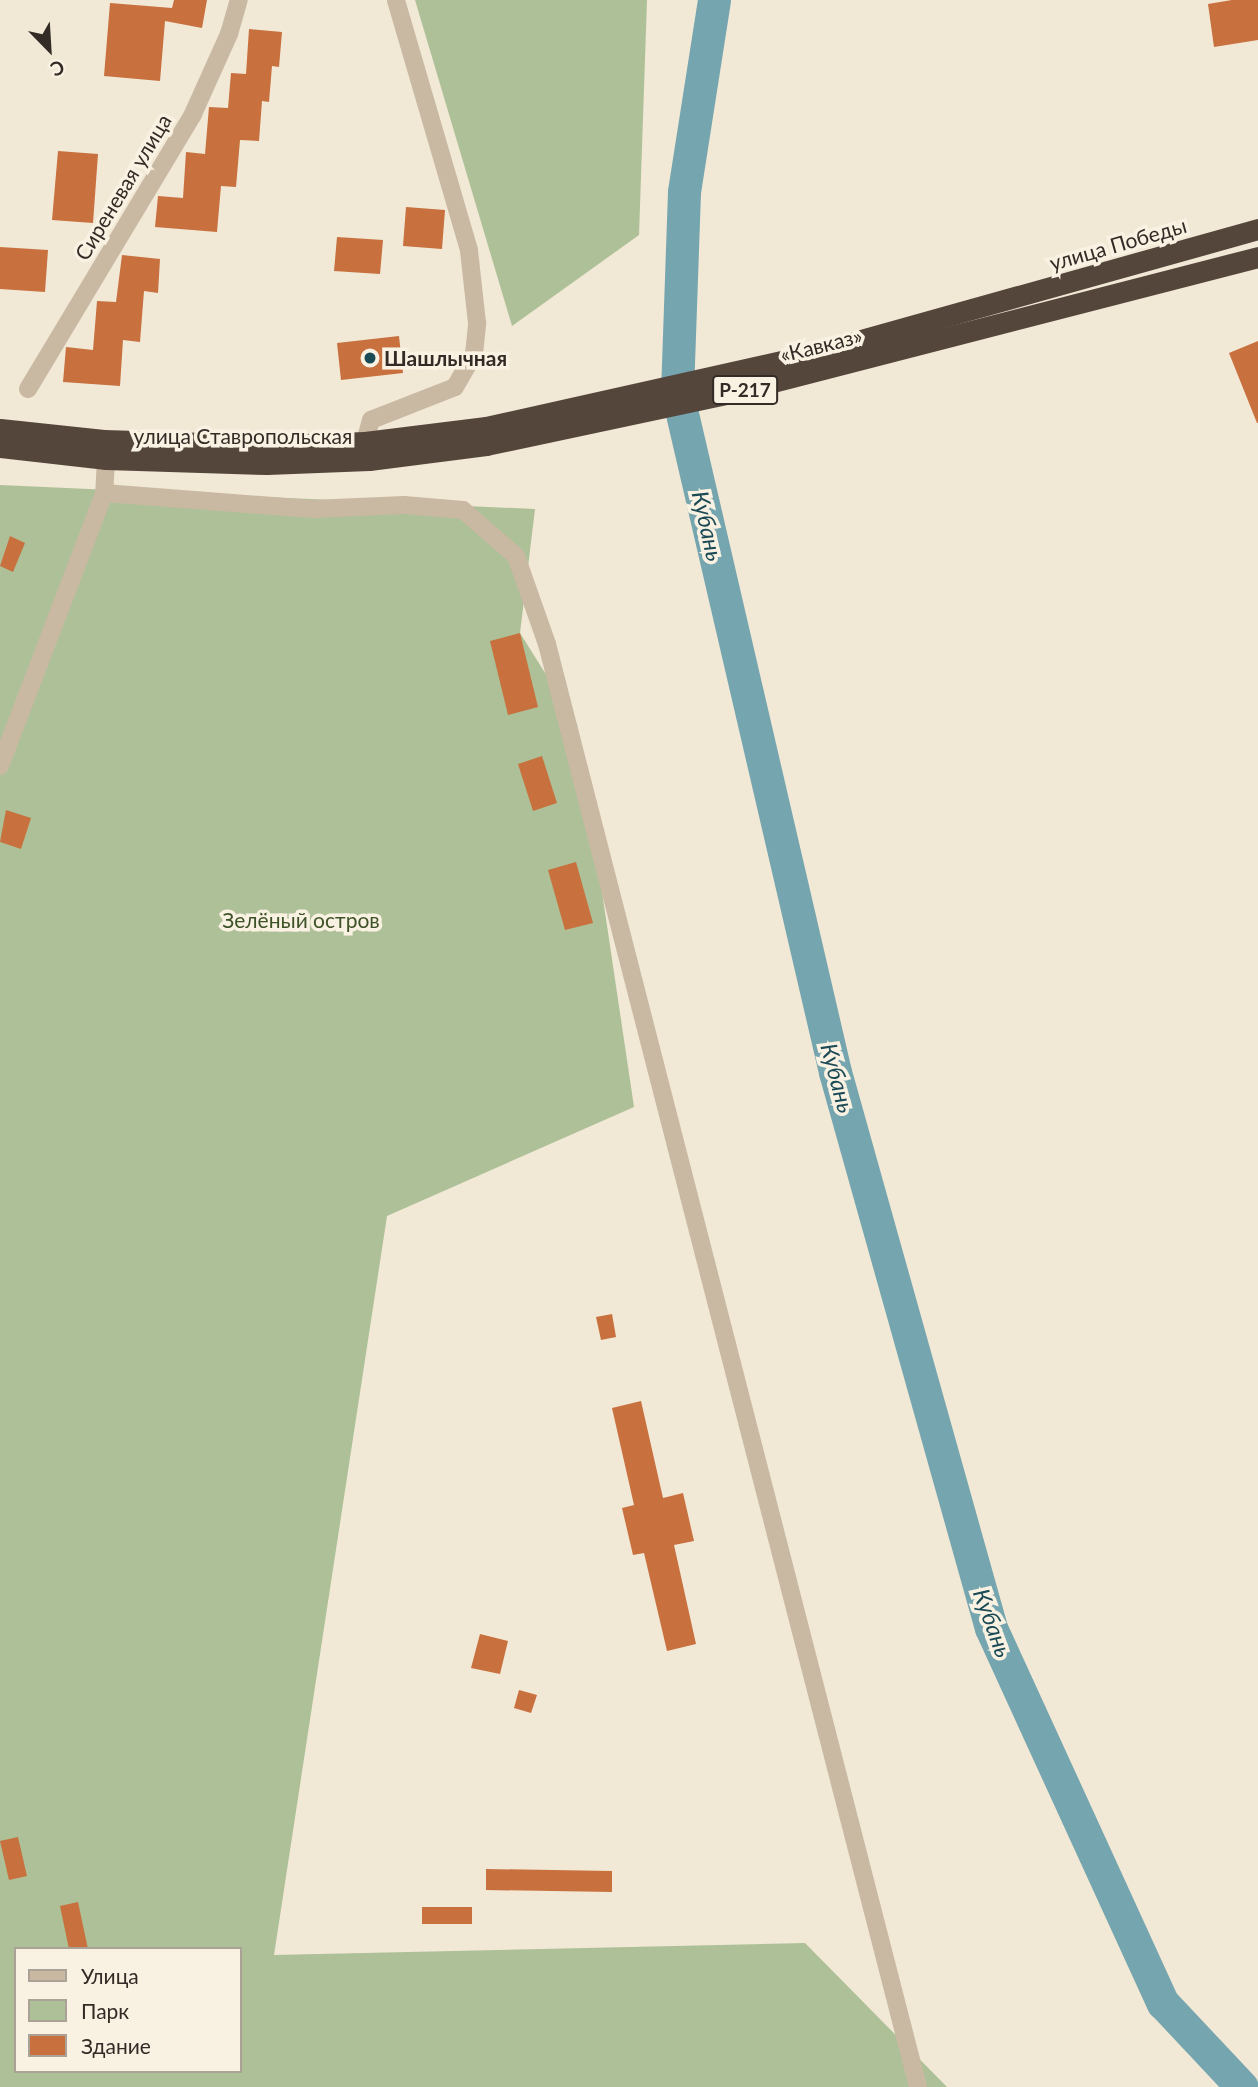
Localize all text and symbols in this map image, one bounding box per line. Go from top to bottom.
north arrow [14,14,84,84]
text: С [47,56,68,82]
street label: Сиреневая улица [70,109,176,265]
street label: улица Победы [1047,212,1189,276]
street label: «Кавказ» [777,323,865,367]
place label: Шашлычная [384,345,507,371]
marker: Шашлычная [362,350,378,366]
road number: Р-217 [712,374,778,406]
street label: улица Ставропольская [134,423,352,449]
water label: Кубань [687,488,729,564]
park label: Зелёный остров [222,907,380,933]
water label: Кубань [815,1040,861,1116]
water label: Кубань [968,1585,1018,1661]
legend [14,1947,242,2073]
text: Улица [81,1963,139,1988]
text: Парк [81,1998,129,2023]
text: Здание [81,2033,151,2058]

